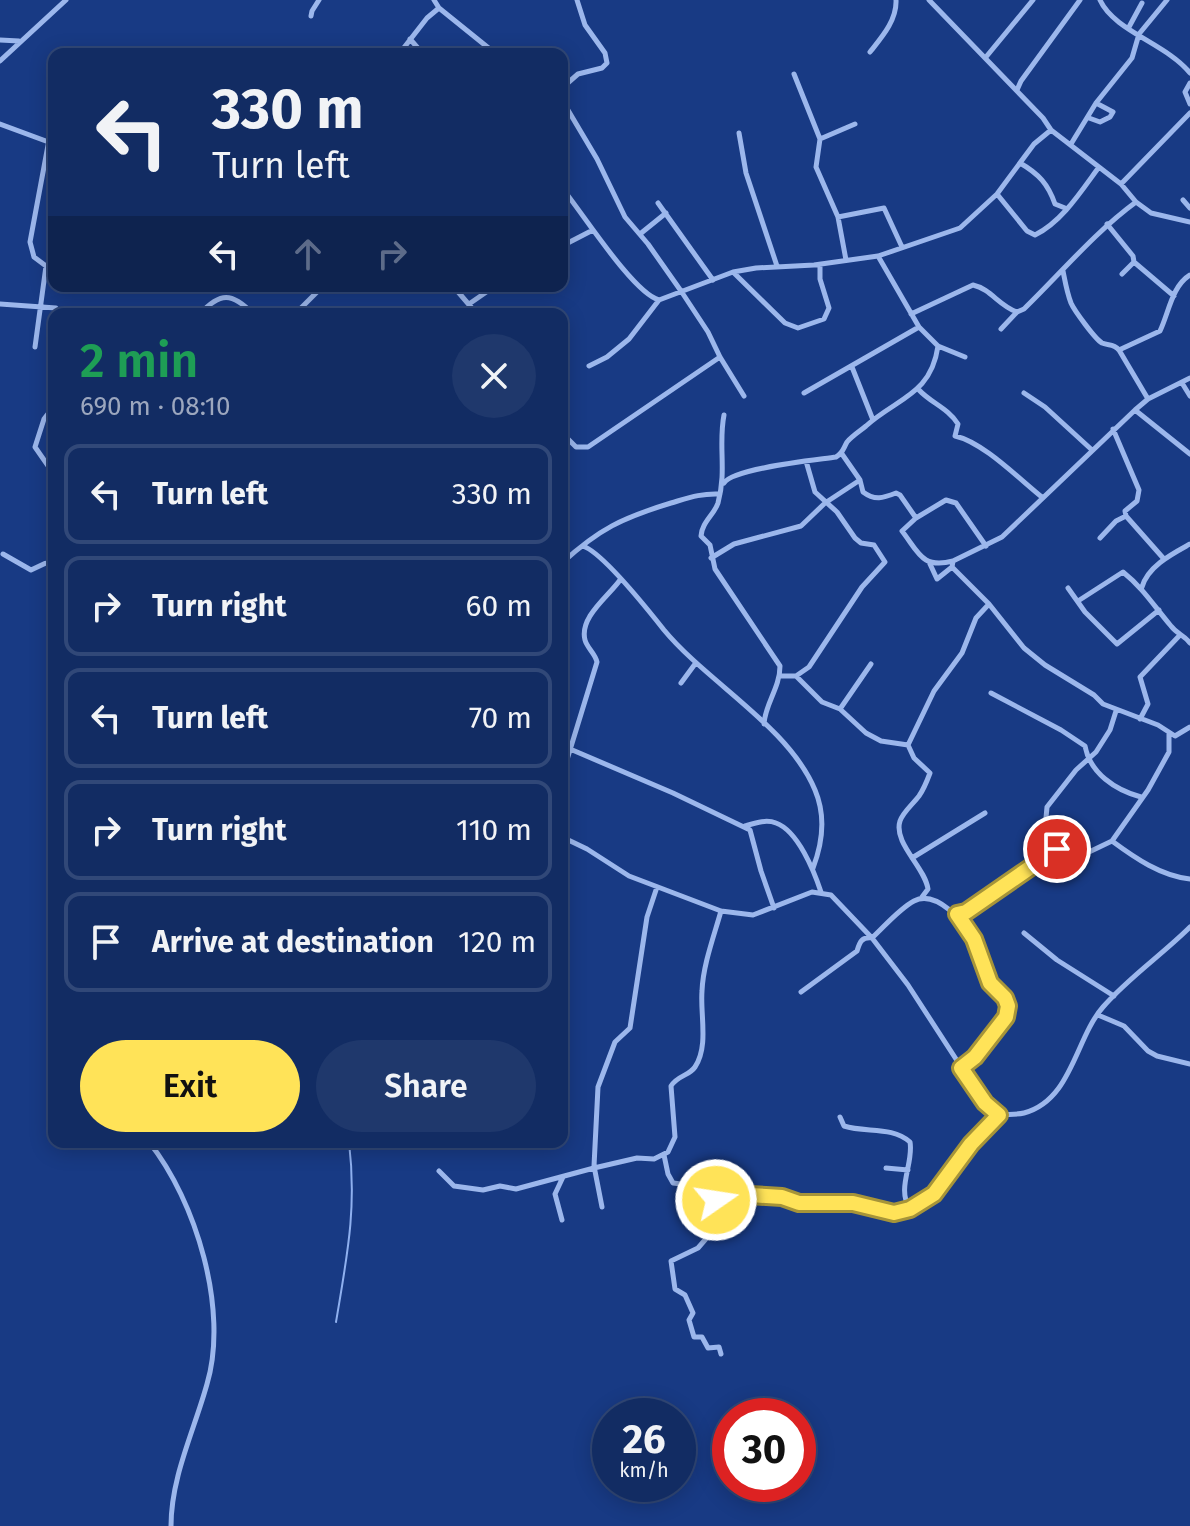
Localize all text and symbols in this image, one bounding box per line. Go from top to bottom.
text: 330 m [212,76,364,143]
icon: left [80,80,184,184]
text: Turn left [212,144,350,188]
icon: left [202,232,246,276]
icon: ahead [286,232,330,276]
icon: right [370,232,414,276]
text: 2 min [80,332,198,390]
button: close [452,334,536,418]
text: 690 m · 08:10 [80,391,231,422]
icon: left [84,472,128,516]
text: Turn left [152,476,268,512]
text: 330 m [452,476,532,512]
icon: right [84,584,128,628]
text: Turn right [152,588,287,624]
text: 60 m [466,588,532,624]
icon: left [84,696,128,740]
text: Turn left [152,700,268,736]
text: 70 m [469,700,532,736]
icon: right [84,808,128,852]
text: Turn right [152,812,287,848]
text: 110 m [456,812,532,848]
pin [1023,815,1091,883]
icon: arrive [1035,827,1079,871]
icon: arrive [84,920,128,964]
text: Arrive at destination [152,924,434,960]
text: 120 m [458,924,536,960]
button: Exit [80,1040,300,1132]
button: Share [316,1040,536,1132]
position arrow [674,1158,758,1242]
speed limit sign: 30 [712,1398,816,1502]
text: 26 [622,1416,666,1464]
text: km/h [619,1458,669,1482]

